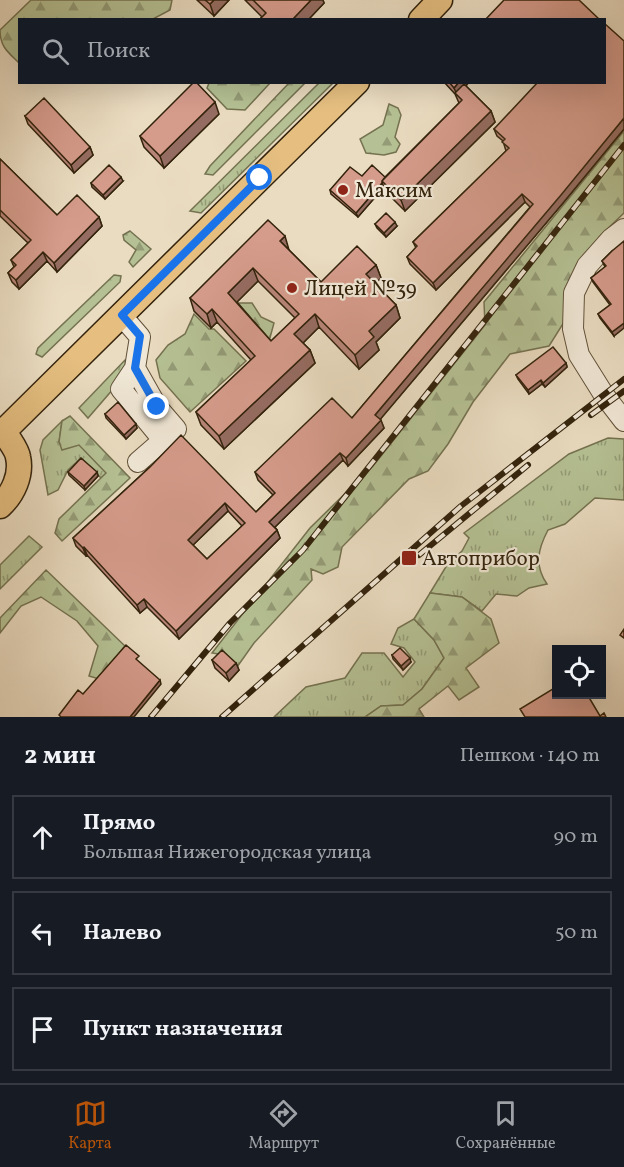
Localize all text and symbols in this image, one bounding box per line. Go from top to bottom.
search box [18,18,606,84]
icon: search [39,35,72,68]
text: Поиск [87,36,150,67]
route start [246,164,272,190]
place label: Максим [355,177,432,206]
marker: Максим [336,183,350,197]
place label: Лицей №39 [304,275,417,304]
marker: Лицей №39 [285,281,299,295]
route end [143,393,169,419]
place label: Автоприбор [422,545,540,574]
marker: Автоприбор [400,549,418,567]
map controls [552,645,606,699]
button: locate [552,645,606,699]
text: 2 мин [24,738,96,774]
text: Пешком · 140 m [460,742,600,770]
text: Прямо [83,808,155,839]
icon: ahead [26,821,59,854]
text: 90 m [554,823,598,851]
text: Большая Нижегородская улица [83,839,372,867]
icon: left [26,917,59,950]
text: Налево [83,918,162,949]
text: 50 m [555,919,598,947]
icon: arrive [26,1013,59,1046]
text: Пункт назначения [83,1014,283,1045]
tab: Карта [68,1097,112,1155]
tab: Маршрут [249,1097,319,1155]
tab: Сохранённые [456,1097,556,1155]

